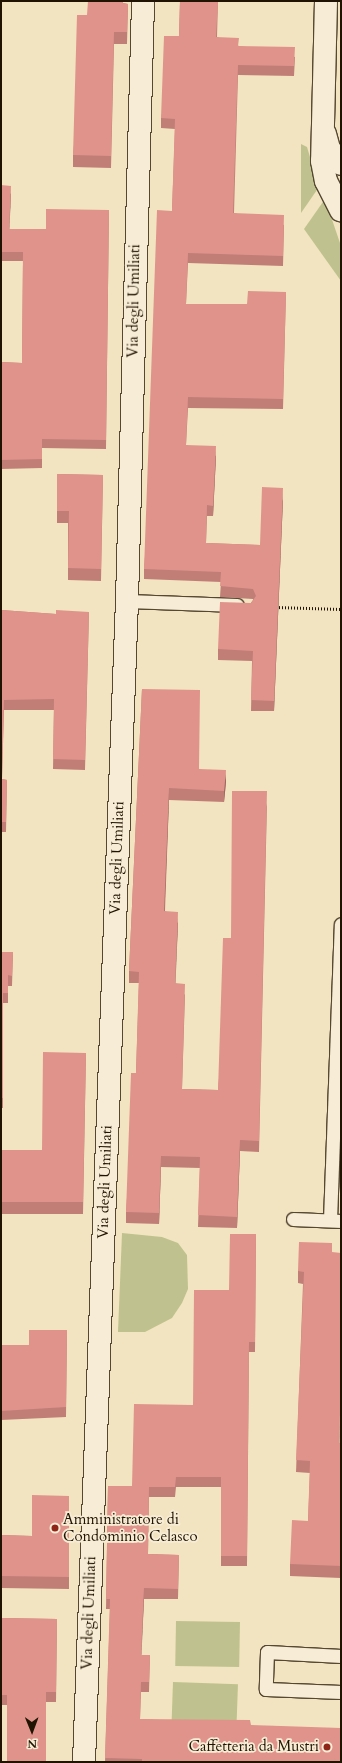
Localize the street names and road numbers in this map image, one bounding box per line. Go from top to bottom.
street label: Via degli Umiliati [124,244,144,358]
street label: Via degli Umiliati [106,801,128,915]
street label: Via degli Umiliati [94,1125,116,1239]
street label: Via degli Umiliati [78,1556,100,1670]

